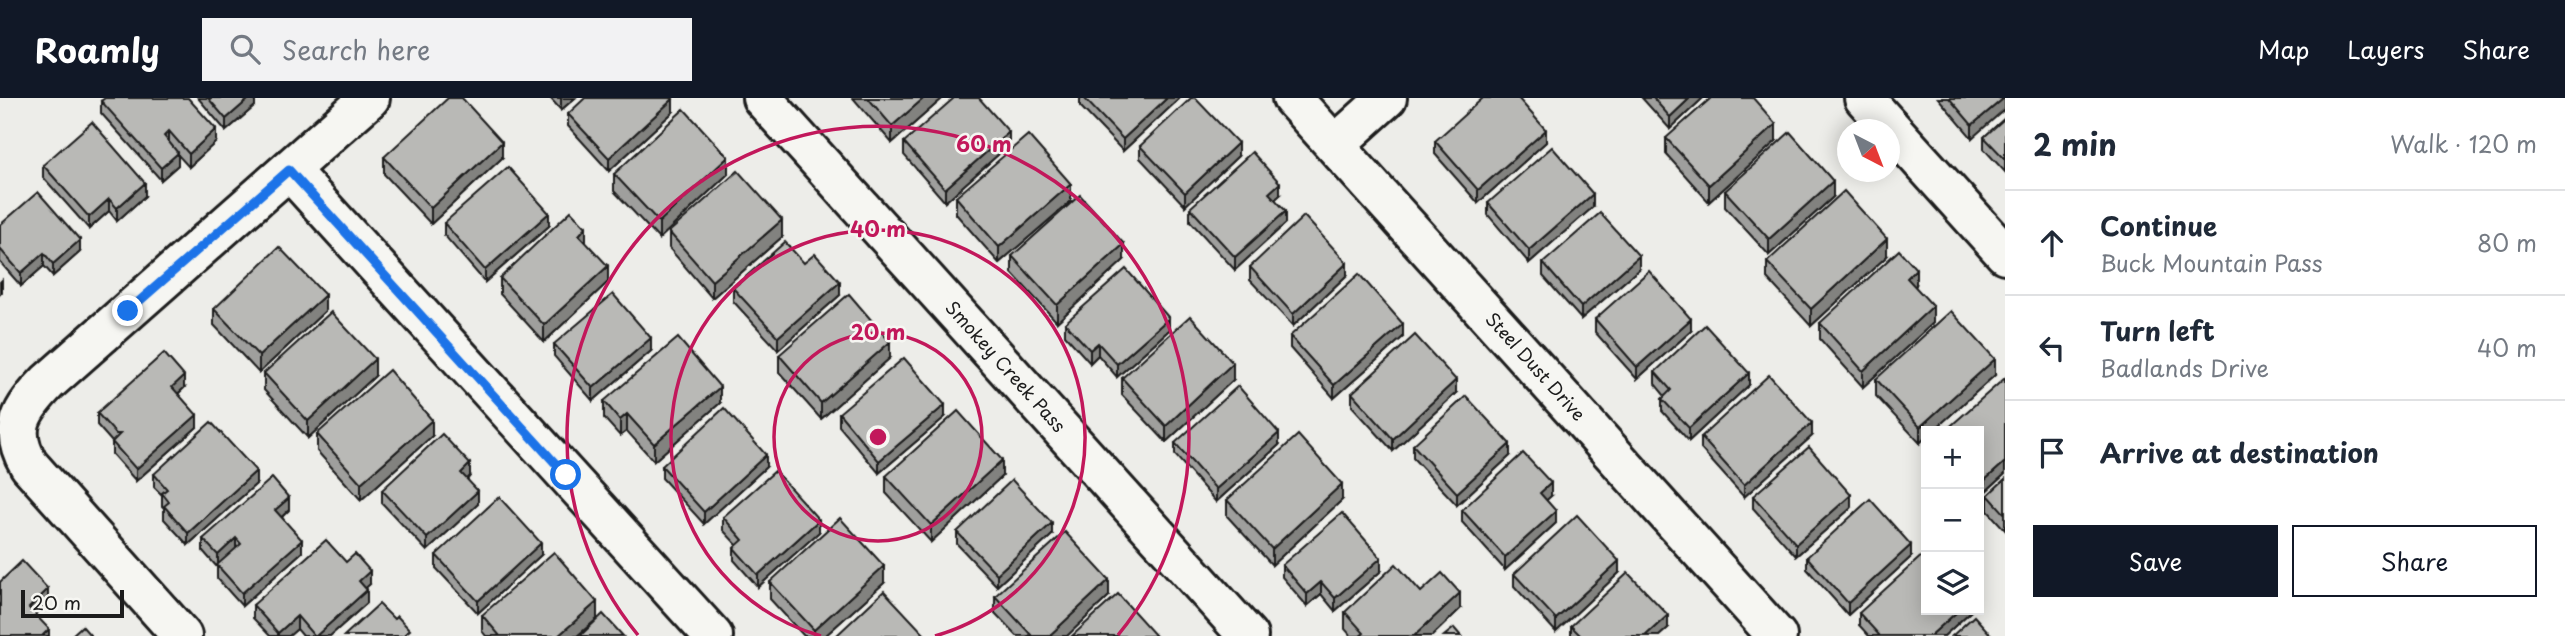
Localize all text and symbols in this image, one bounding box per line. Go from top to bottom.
search box [202,18,692,81]
text: Roamly [35,24,160,74]
icon: search [226,30,264,68]
text: Search here [282,30,430,69]
text: Map [2258,31,2309,67]
text: Layers [2347,31,2424,67]
text: Share [2462,31,2530,67]
north arrow [1837,119,1900,182]
text: 2 min [2033,121,2117,166]
text: Walk · 120 m [2390,126,2537,161]
text: 60 m [956,127,1012,159]
text: Continue [2100,206,2217,245]
text: 40 m [850,212,906,244]
icon: ahead [2033,224,2071,262]
text: 80 m [2477,225,2537,260]
text: Buck Mountain Pass [2100,245,2323,280]
street label: Smokey Creek Pass [940,294,1073,438]
route end [112,295,143,326]
street label: Steel Dust Drive [1480,306,1592,426]
text: Turn left [2100,311,2215,350]
text: 20 m [851,315,905,347]
icon: left [2033,329,2071,367]
text: 40 m [2477,330,2537,365]
text: Badlands Drive [2100,350,2269,385]
centre of rings [866,425,890,449]
map controls [1921,426,1984,615]
button: + [1921,426,1984,489]
text: Arrive at destination [2100,433,2379,472]
icon: arrive [2033,434,2071,472]
route start [550,459,581,490]
button: − [1921,489,1984,552]
button: Save [2033,525,2278,597]
button: Share [2292,525,2537,597]
button: layers [1921,552,1984,615]
scale bar [21,587,124,619]
text: 20 m [32,588,81,616]

